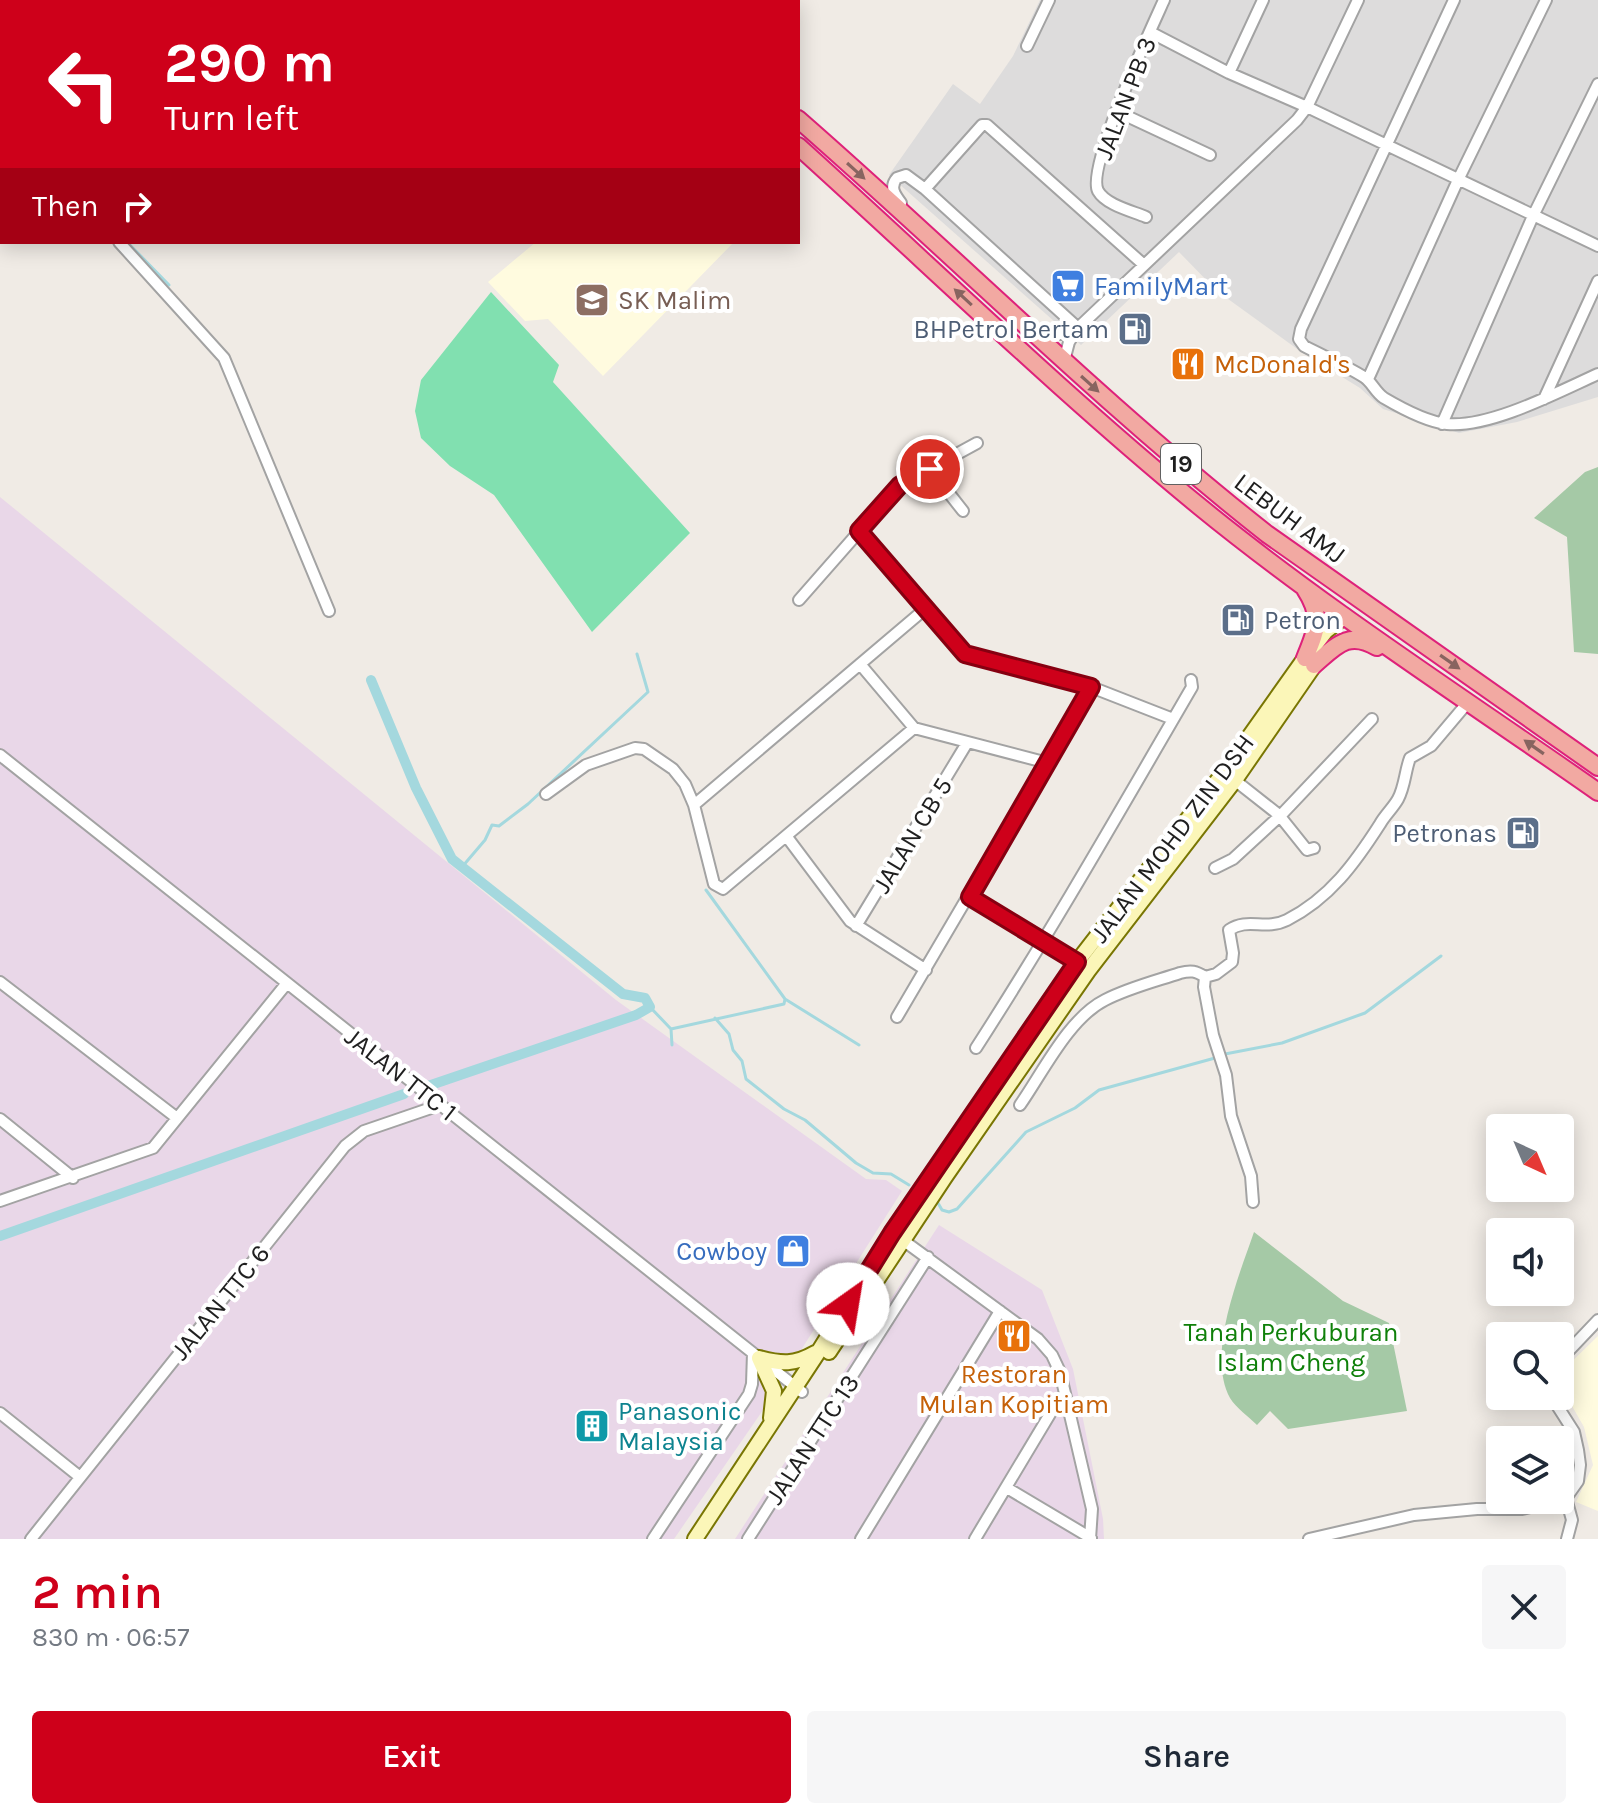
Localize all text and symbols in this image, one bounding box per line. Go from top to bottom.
text: 290 m [164,30,335,95]
icon: left [32,32,136,136]
street label: JALAN PB 3 [1088,33,1163,164]
text: Turn left [164,97,299,139]
one-way arrow [846,162,866,179]
icon: right [115,184,159,228]
text: Then [32,188,99,224]
supermarket icon: FamilyMart [1049,267,1087,305]
place label: FamilyMart [1094,271,1229,302]
school or university icon: SK Malim [573,281,611,319]
place label: SK Malim [618,285,731,316]
one-way arrow [954,288,973,306]
fuel station icon: BHPetrol Bertam [1116,310,1154,348]
place label: BHPetrol Bertam [914,314,1109,345]
restaurant icon: McDonald's [1169,345,1207,383]
place label: McDonald's [1214,349,1351,380]
one-way arrow [1080,374,1099,392]
pin [896,435,964,503]
road number: 19 [1161,444,1201,484]
icon: arrive [908,447,952,491]
street label: LEBUH AMJ [1228,467,1351,570]
fuel station icon: Petron [1219,601,1257,639]
place label: Petron [1264,605,1341,636]
one-way arrow [1440,654,1461,669]
street label: JALAN MOHD ZIN DSH [1084,728,1261,949]
one-way arrow [1524,740,1545,755]
street label: JALAN CB 5 [866,772,959,899]
fuel station icon: Petronas [1504,814,1542,852]
place label: Petronas [1392,818,1497,849]
street label: JALAN TTC 1 [339,1021,463,1128]
north arrow [1486,1114,1574,1202]
map controls [1486,1114,1574,1514]
button: sound [1486,1218,1574,1306]
shop icon: Cowboy [774,1232,812,1270]
place label: Cowboy [676,1236,767,1267]
street label: JALAN TTC 6 [164,1238,276,1366]
position arrow [806,1262,890,1346]
restaurant icon: Restoran Mulan Kopitiam [995,1317,1033,1355]
park label: Tanah Perkuburan Islam Cheng [1183,1317,1399,1378]
button: search [1486,1322,1574,1410]
place label: Restoran Mulan Kopitiam [919,1359,1109,1420]
street label: JALAN TTC 13 [759,1369,866,1510]
place label: Panasonic Malaysia [618,1396,741,1457]
building icon: Panasonic Malaysia [573,1407,611,1445]
button: layers [1486,1426,1574,1514]
text: 2 min [32,1564,163,1620]
button: close [1482,1565,1566,1649]
text: 830 m · 06:57 [32,1622,189,1653]
button: Exit [32,1711,791,1803]
button: Share [807,1711,1566,1803]

